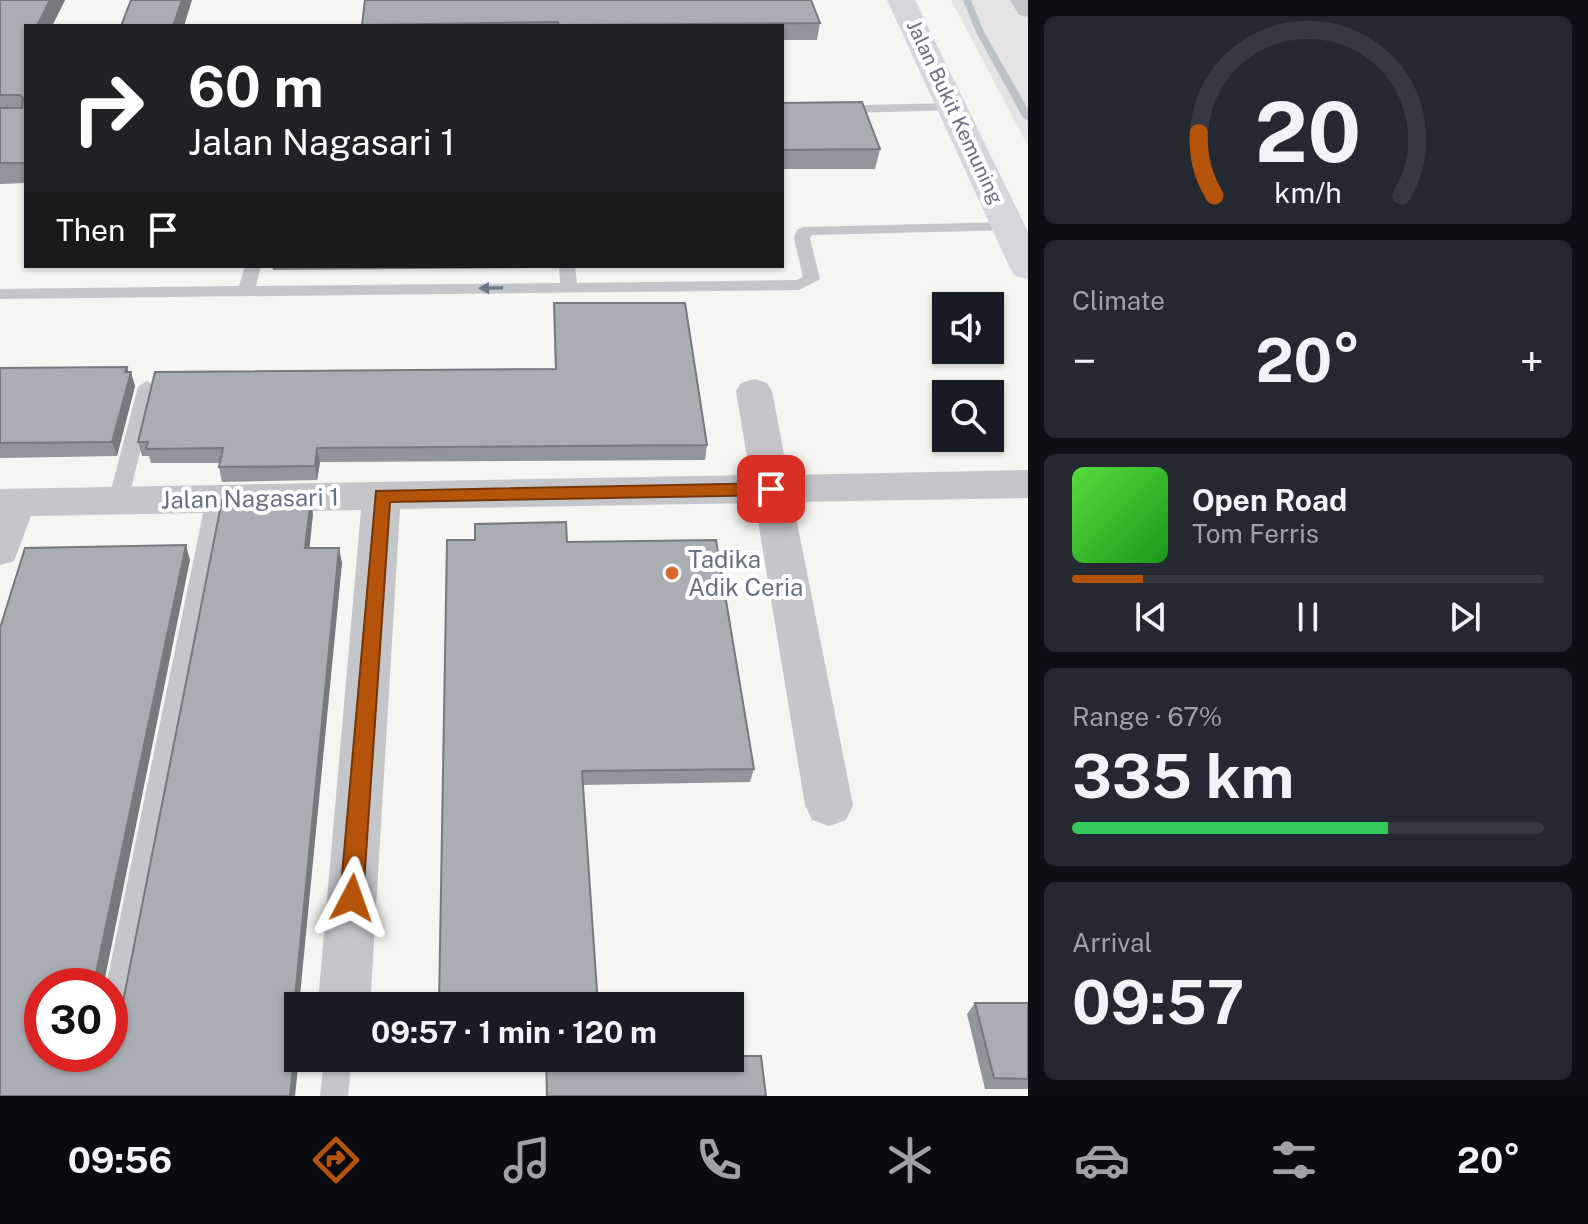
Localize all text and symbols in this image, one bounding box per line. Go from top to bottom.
street label: Jalan Bukit Kemuning [902,16,1008,208]
text: 60 m [188,54,324,120]
icon: right [56,56,160,160]
text: 20 [1255,83,1361,181]
text: Jalan Nagasari 1 [188,121,455,163]
text: km/h [1274,176,1342,209]
icon: arrive [141,208,185,252]
text: Then [56,212,125,248]
one-way arrow [478,282,503,295]
text: Climate [1072,285,1165,316]
map controls [932,292,1004,452]
button: sound [932,292,1004,364]
text: 20° [1255,325,1361,396]
text: − [1072,335,1096,387]
text: + [1520,335,1544,387]
button: search [932,380,1004,452]
pin [737,455,805,523]
icon: arrive [749,467,793,511]
street label: Jalan Nagasari 1 [161,482,339,514]
text: Open Road [1192,482,1347,518]
text: Tom Ferris [1192,518,1319,549]
place label: Tadika Adik Ceria [688,545,803,601]
marker: Tadika Adik Ceria [663,564,681,582]
icon: previous [1129,595,1173,639]
icon: pause [1286,595,1330,639]
icon: next [1443,595,1487,639]
text: Range · 67% [1072,701,1222,732]
text: 335 km [1072,741,1294,812]
position arrow [310,856,394,940]
text: Arrival [1072,927,1152,958]
text: 09:57 [1072,967,1244,1038]
speed limit sign: 30 [24,968,128,1072]
text: 09:57 · 1 min · 120 m [371,1014,657,1050]
icon: directions [308,1132,364,1188]
icon: music [499,1132,555,1188]
icon: phone [691,1132,747,1188]
icon: climate [882,1132,938,1188]
icon: car [1074,1132,1130,1188]
icon: filters [1266,1132,1322,1188]
text: 09:56 [68,1139,172,1181]
text: 20° [1457,1139,1520,1181]

